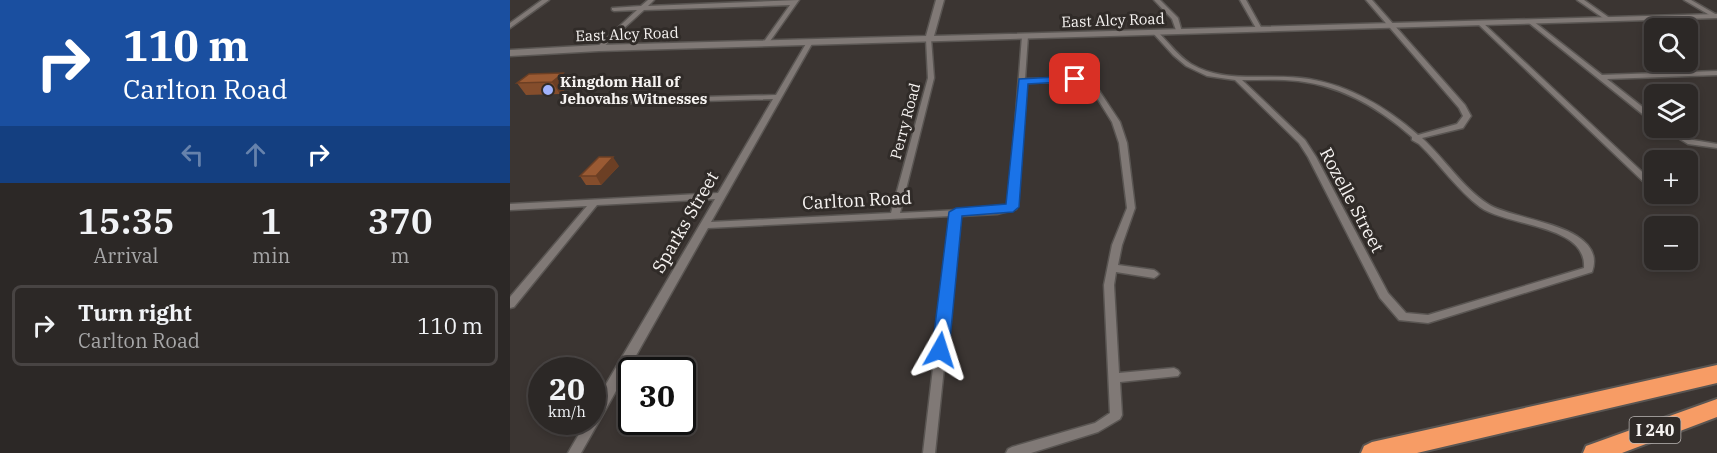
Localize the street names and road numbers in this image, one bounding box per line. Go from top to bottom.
street label: East Alcy Road [1061,9,1165,31]
street label: East Alcy Road [575,23,679,45]
street label: Perry Road [886,81,924,161]
street label: Rozelle Street [1315,144,1389,256]
street label: Sparks Street [647,167,723,277]
street label: Carlton Road [802,186,912,214]
road number: I 240 [1630,417,1680,443]

